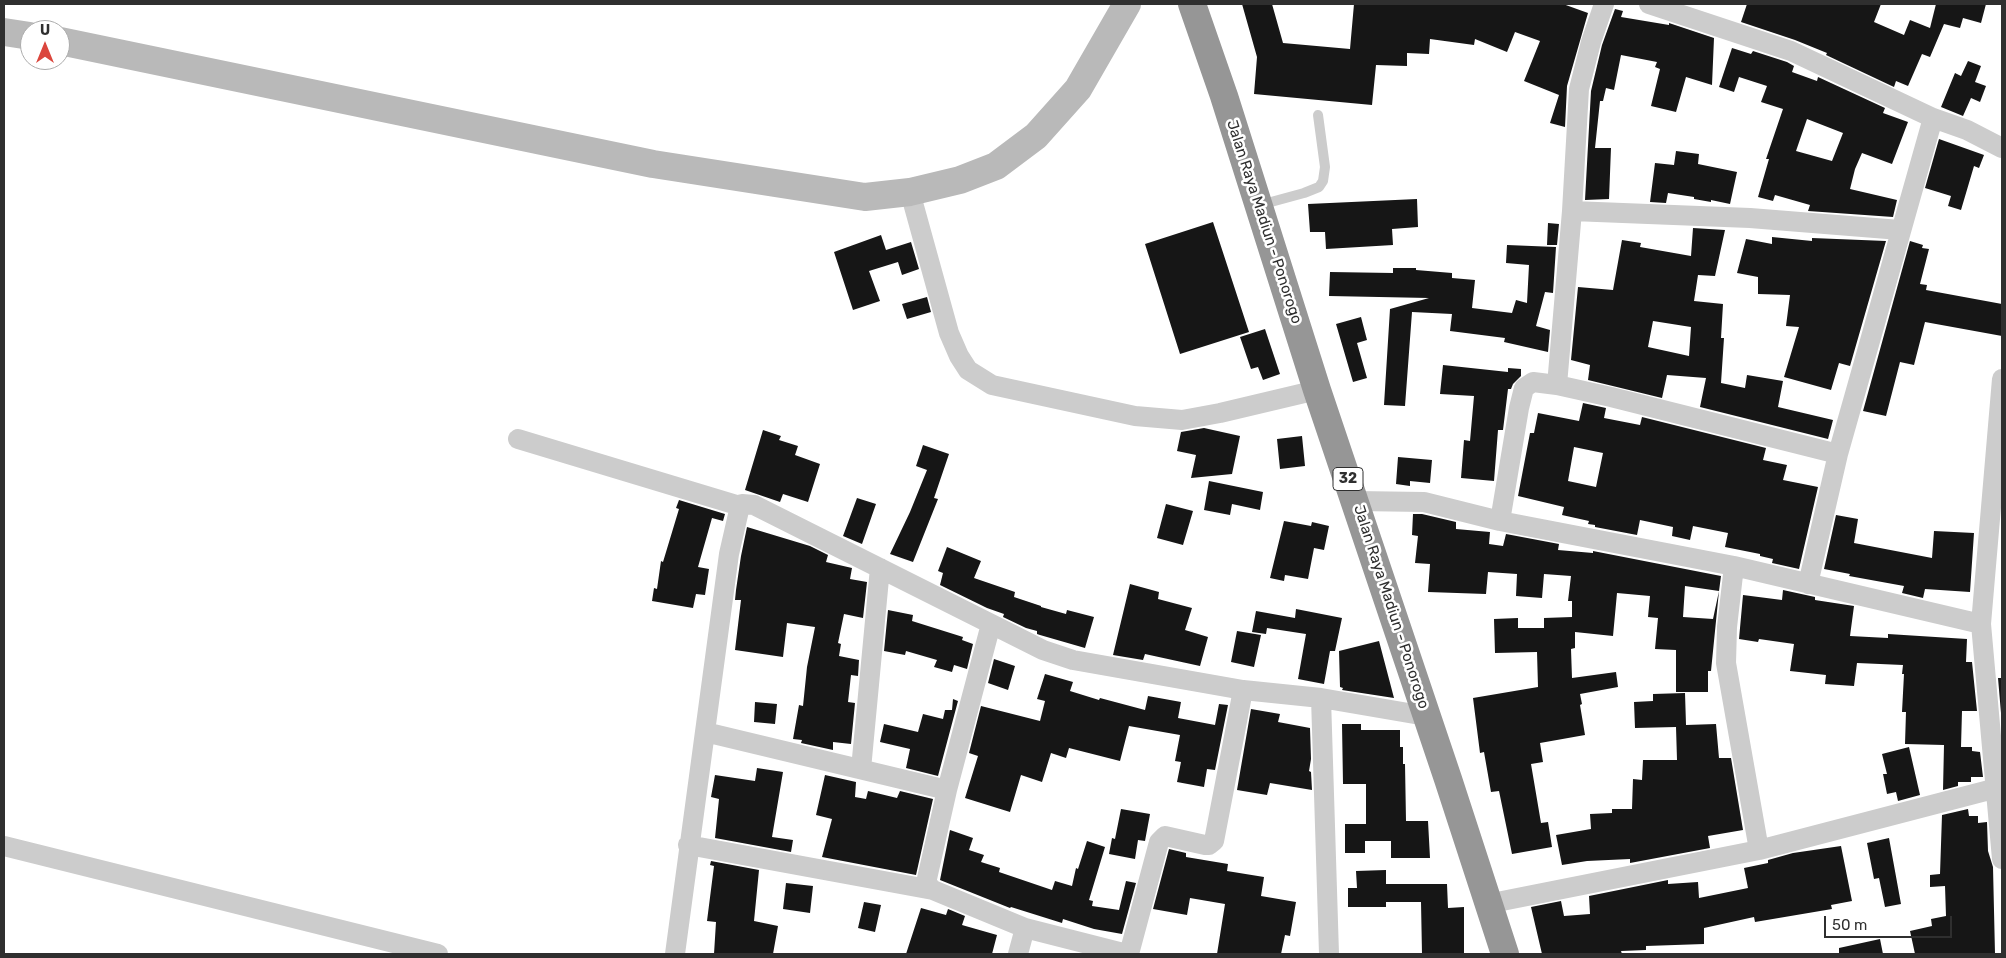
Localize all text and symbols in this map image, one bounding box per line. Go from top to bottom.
north arrow [20,20,70,70]
text: U [40,22,50,39]
street label: Jalan Raya Madiun - Ponorogo [1222,118,1306,326]
road number: 32 [1333,468,1363,490]
street label: Jalan Raya Madiun - Ponorogo [1349,503,1433,711]
scale bar [1826,906,1954,938]
text: 50 m [1832,916,1867,934]

